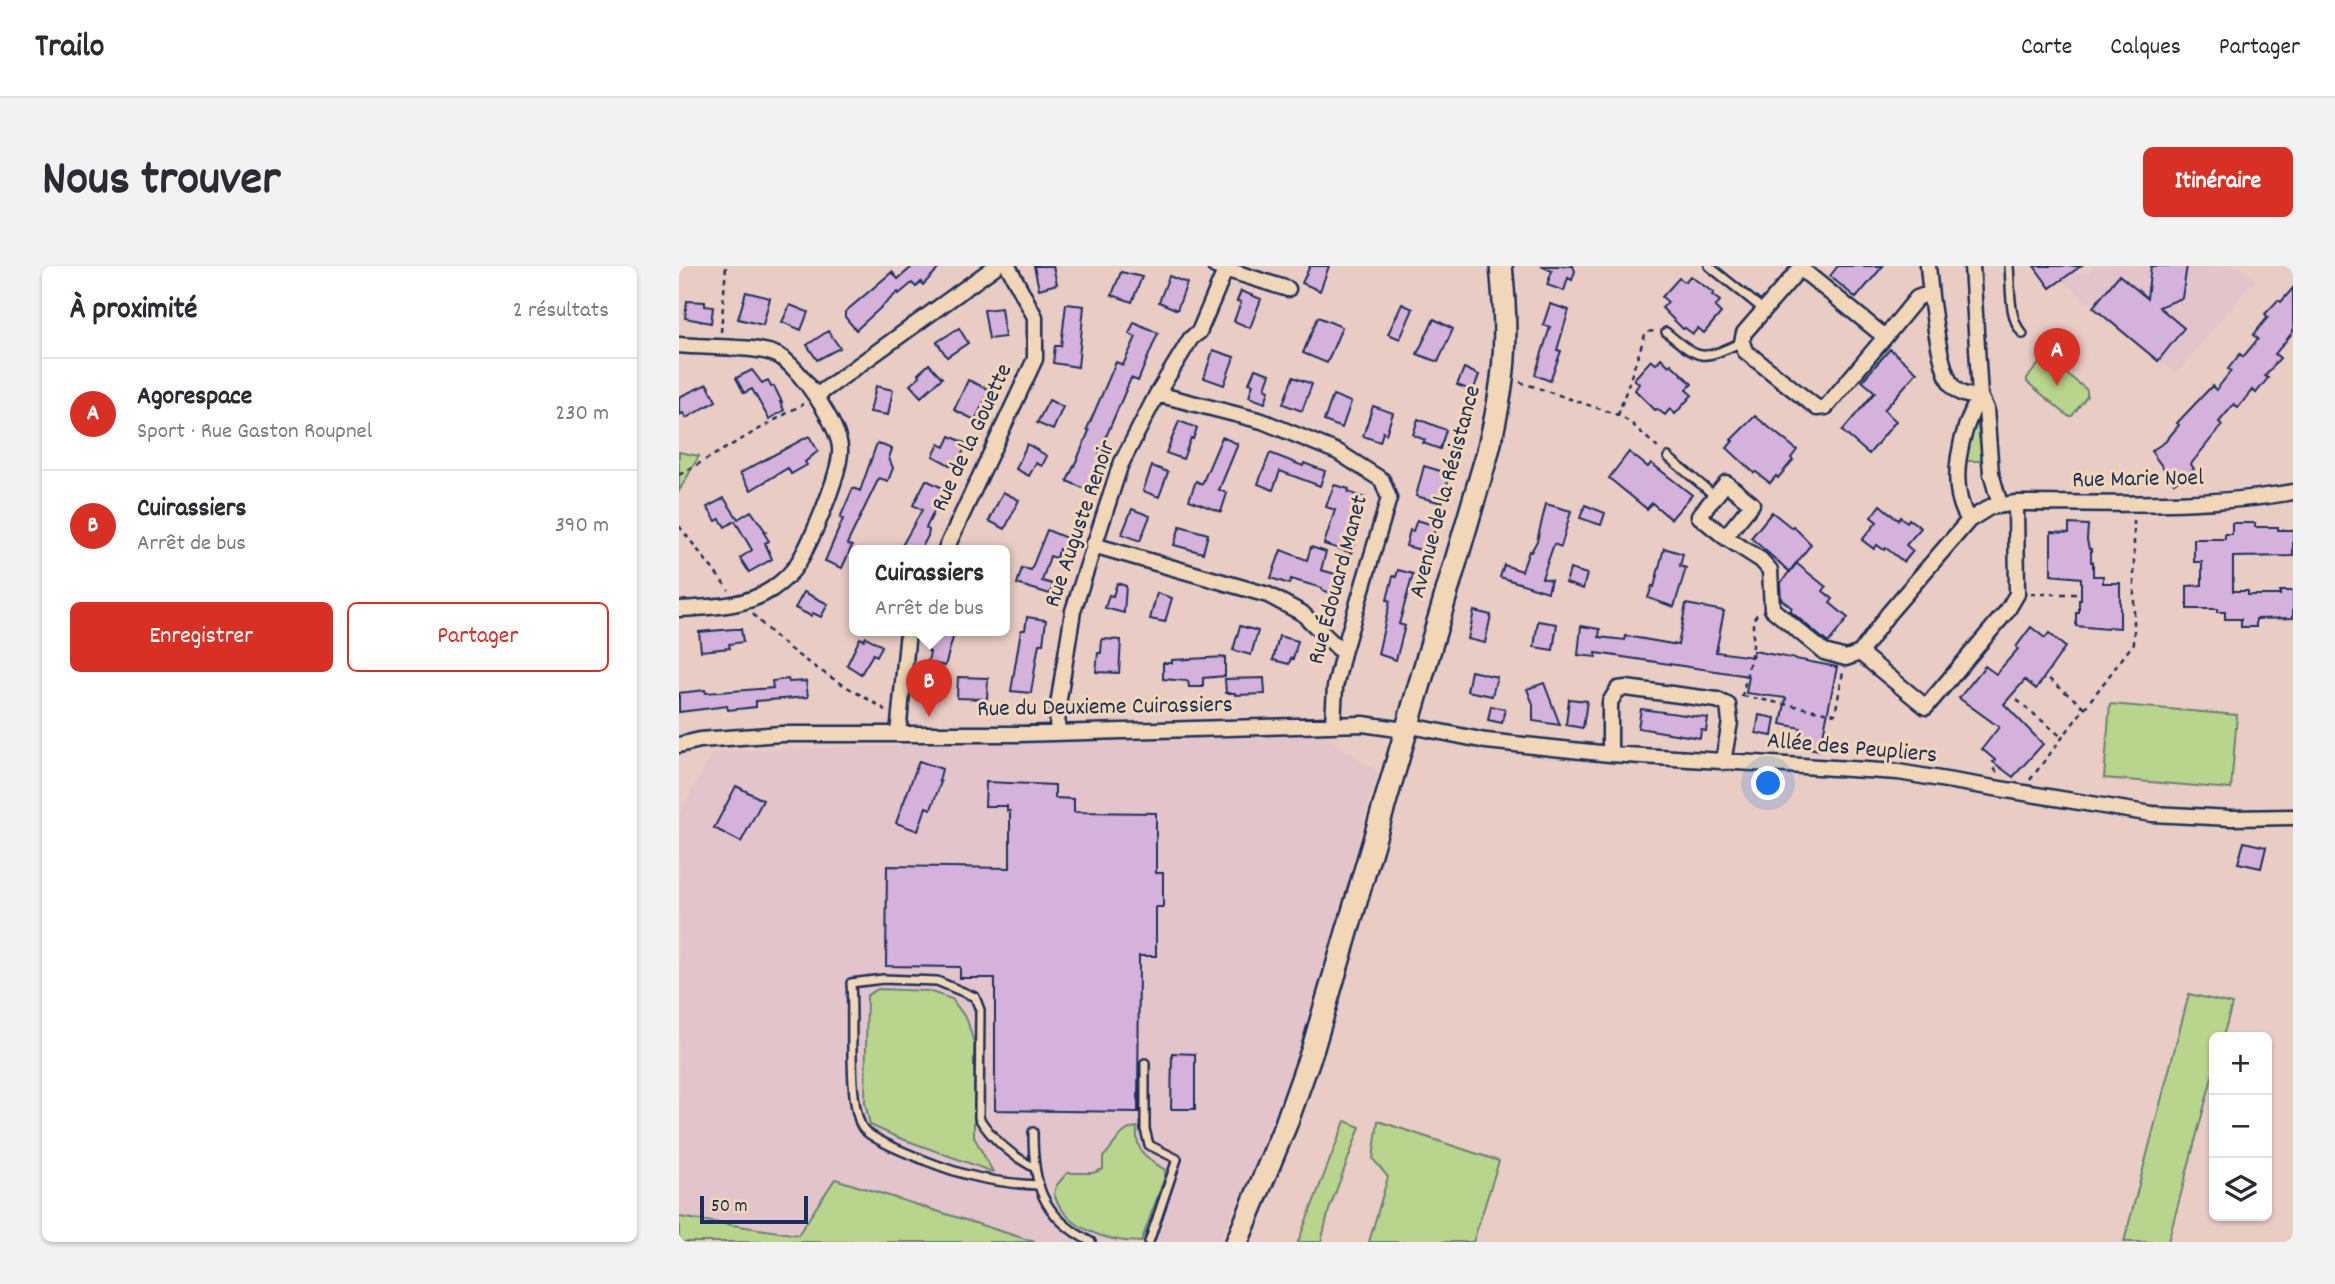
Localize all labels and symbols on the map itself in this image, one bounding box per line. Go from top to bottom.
pin: A [2034,328,2080,386]
street label: Rue de la Gouette [924,358,1022,518]
street label: Avenue de la Résistance [1401,382,1491,602]
street label: Rue Auguste Renoir [1036,436,1126,612]
street label: Rue Marie Noel [2072,462,2204,498]
street label: Rue Édouard Manet [1300,491,1378,668]
pin: B [906,659,952,717]
street label: Rue du Deuxieme Cuirassiers [977,689,1233,727]
street label: Allée des Peupliers [1765,725,1939,773]
your location [1751,766,1785,800]
scale bar [700,1193,809,1225]

